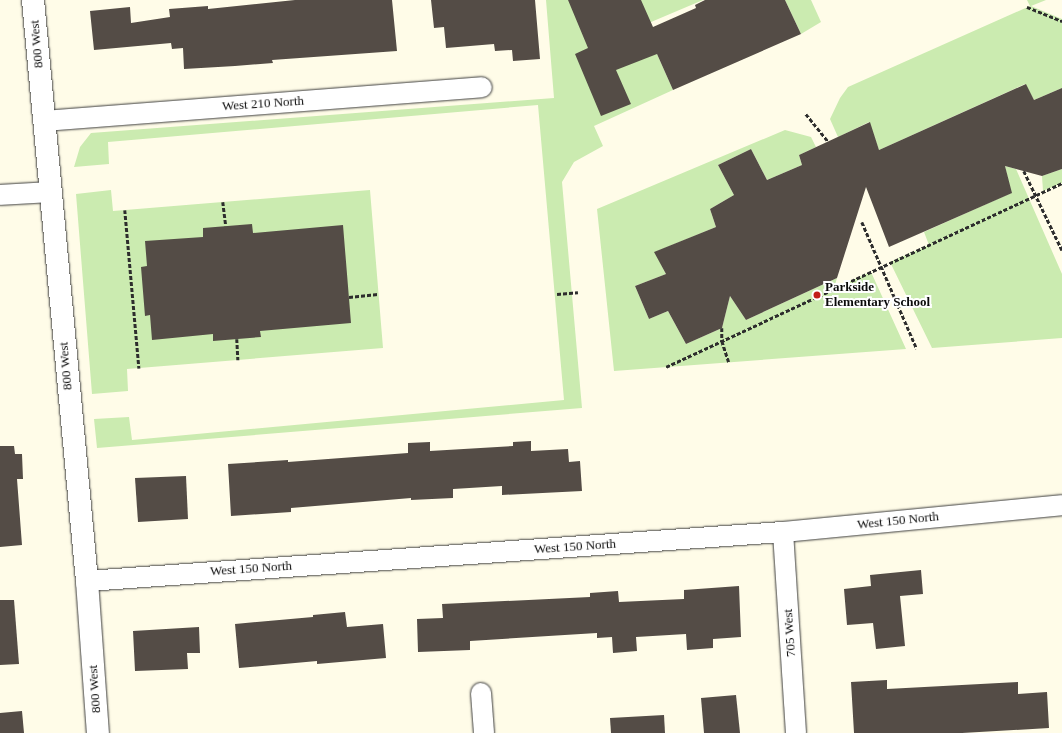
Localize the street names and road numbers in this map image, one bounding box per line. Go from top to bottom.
street label: 800 West [27,19,47,69]
street label: West 210 North [222,93,304,115]
street label: 800 West [56,341,76,391]
street label: West 150 North [856,509,940,533]
street label: West 150 North [534,536,616,558]
street label: West 150 North [210,558,292,580]
street label: 705 West [781,608,799,658]
street label: 800 West [86,664,104,714]

